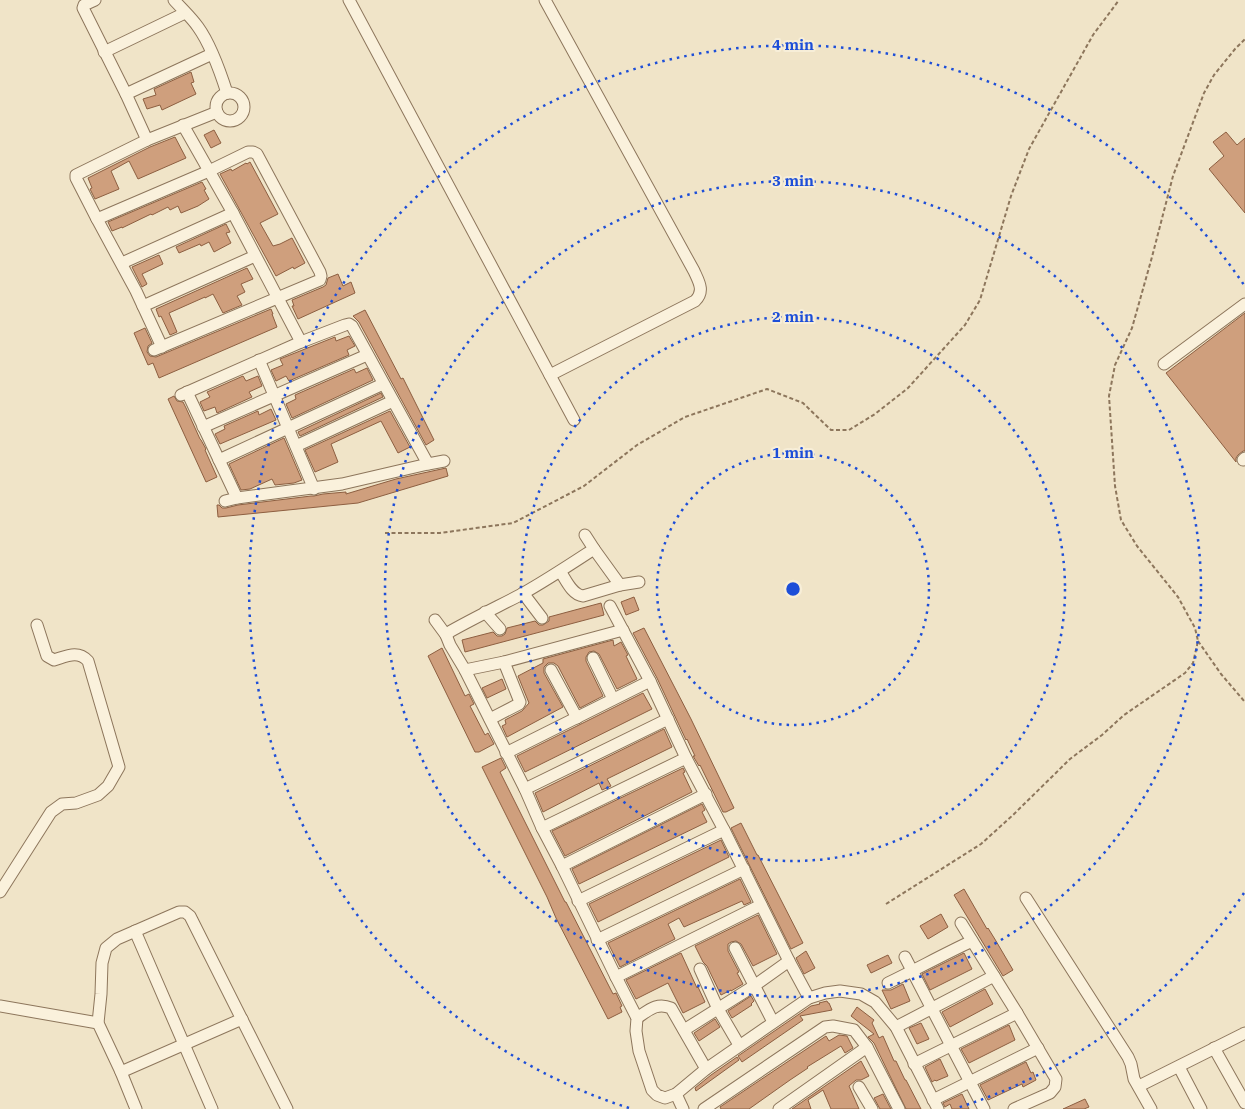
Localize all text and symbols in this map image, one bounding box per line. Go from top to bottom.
text: 4 min [772,35,814,54]
text: 3 min [772,171,814,190]
text: 2 min [772,307,814,326]
text: 1 min [772,443,814,462]
centre of rings [784,580,802,598]

